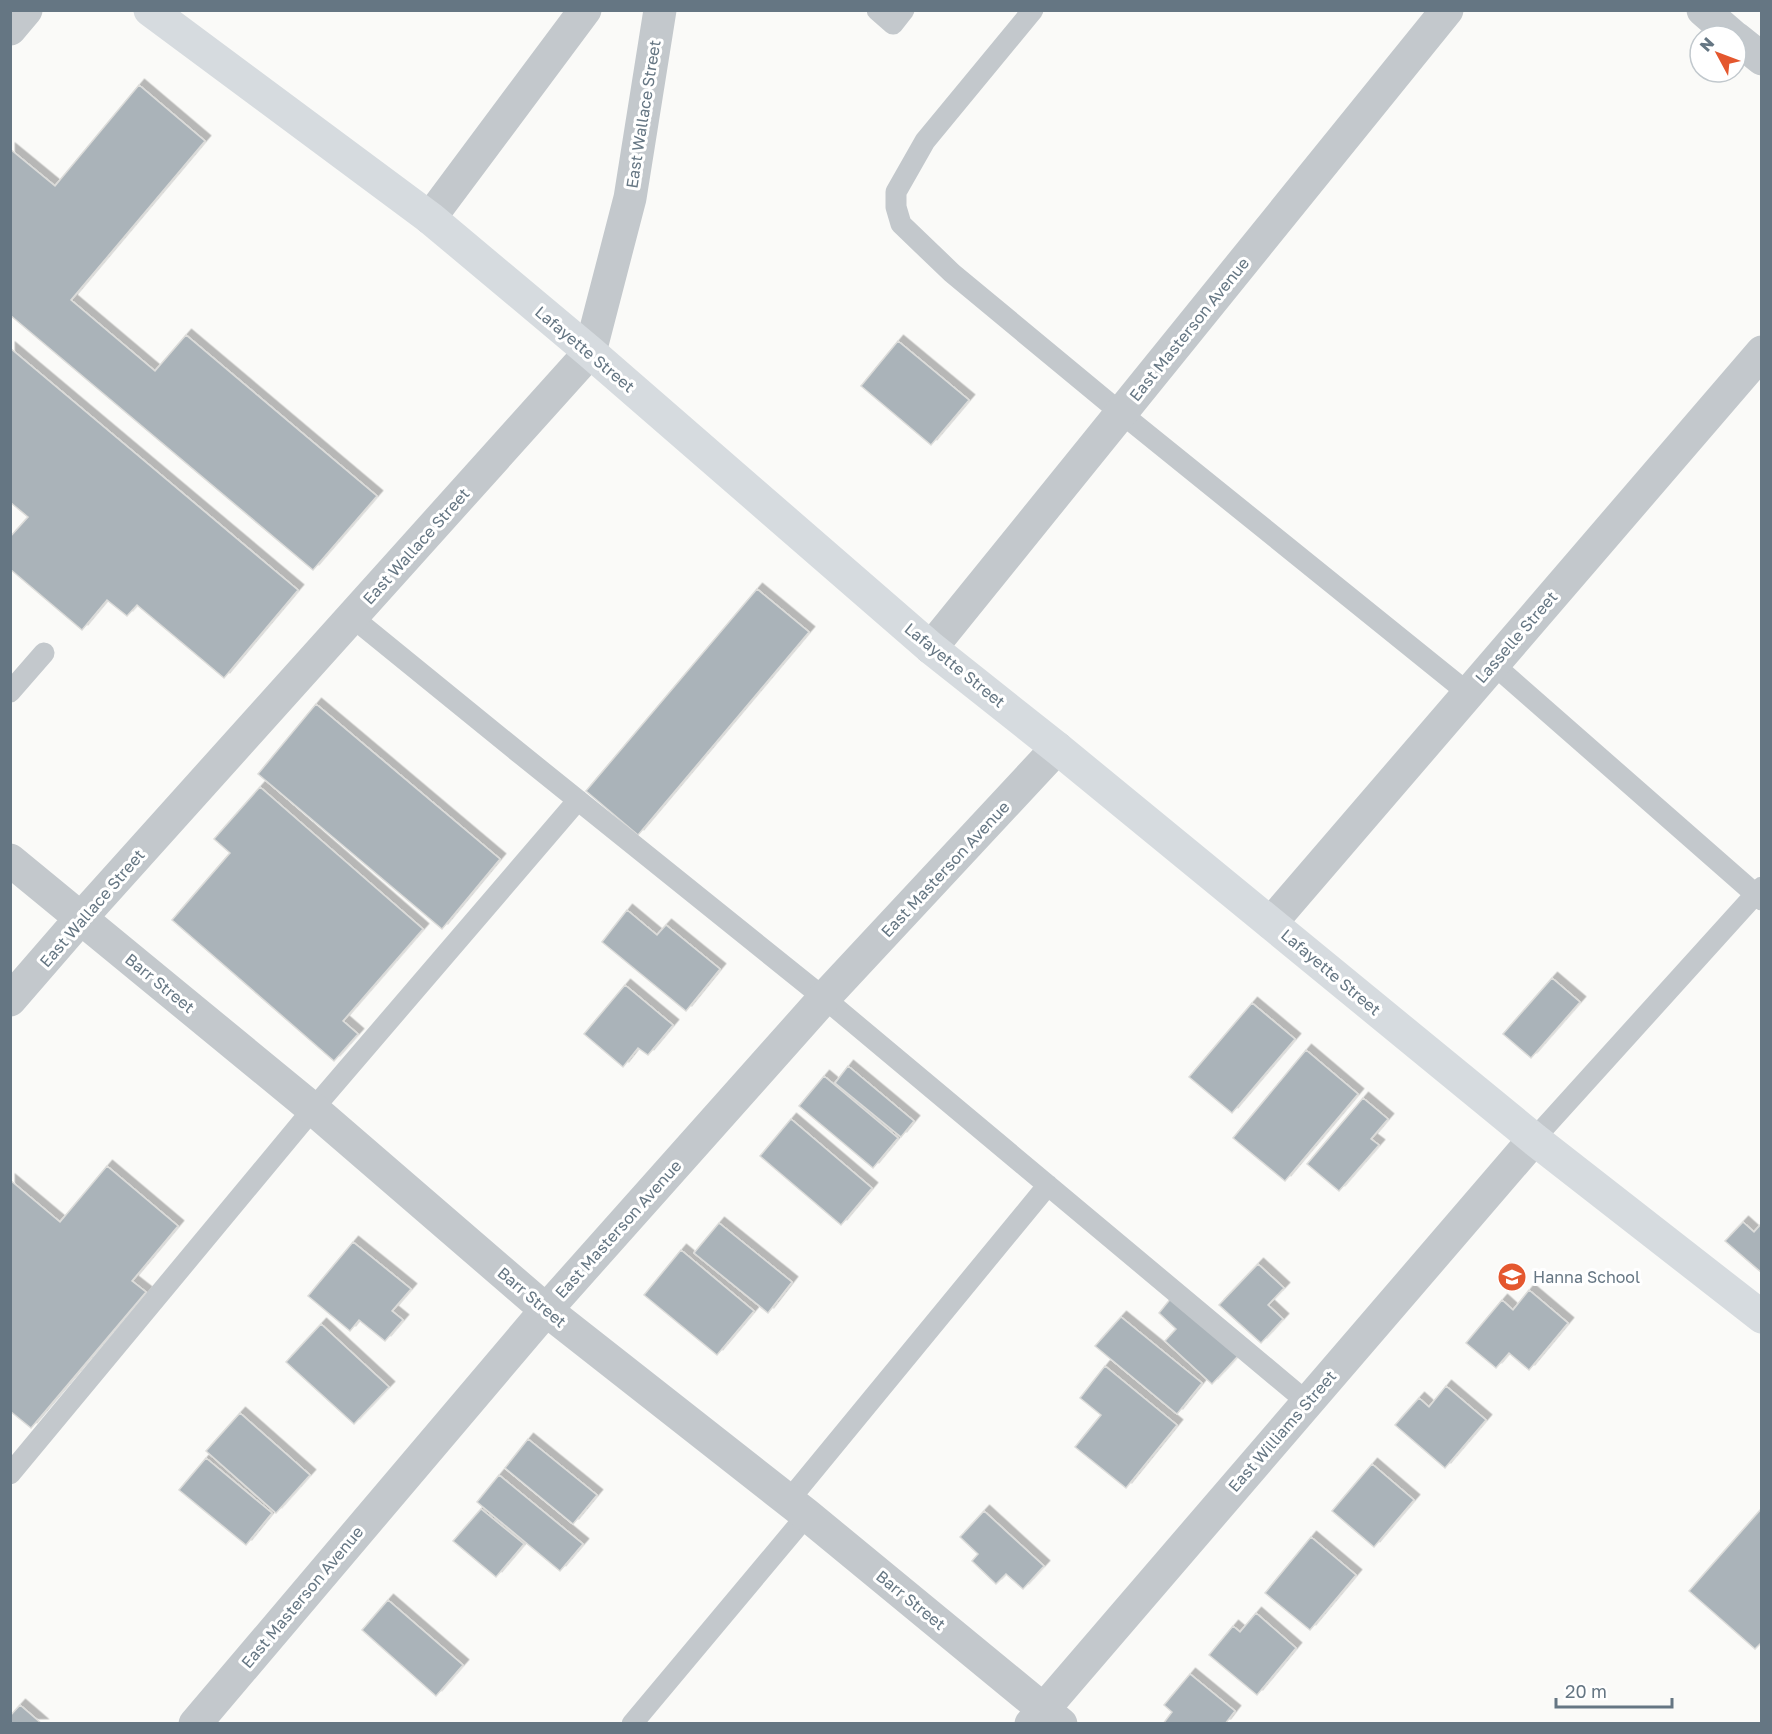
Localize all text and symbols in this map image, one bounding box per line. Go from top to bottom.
north arrow [1688,24,1748,84]
text: N [1695,33,1718,55]
street label: East Wallace Street [621,38,665,190]
street label: East Masterson Avenue [1125,253,1253,405]
street label: Lafayette Street [531,302,639,396]
street label: East Wallace Street [358,484,474,608]
street label: Lasselle Street [1471,587,1561,687]
street label: Lafayette Street [901,618,1009,712]
street label: East Masterson Avenue [877,797,1013,941]
street label: East Wallace Street [35,845,149,971]
street label: Lafayette Street [1277,925,1385,1019]
street label: Barr Street [121,949,199,1017]
street label: East Masterson Avenue [551,1156,685,1302]
school or university icon: Hanna School [1496,1261,1528,1293]
street label: Barr Street [494,1262,570,1332]
place label: Hanna School [1533,1267,1640,1287]
street label: East Williams Street [1224,1366,1340,1496]
street label: East Masterson Avenue [237,1522,367,1672]
street label: Barr Street [872,1566,950,1634]
scale bar [1556,1671,1672,1709]
text: 20 m [1565,1680,1607,1702]

